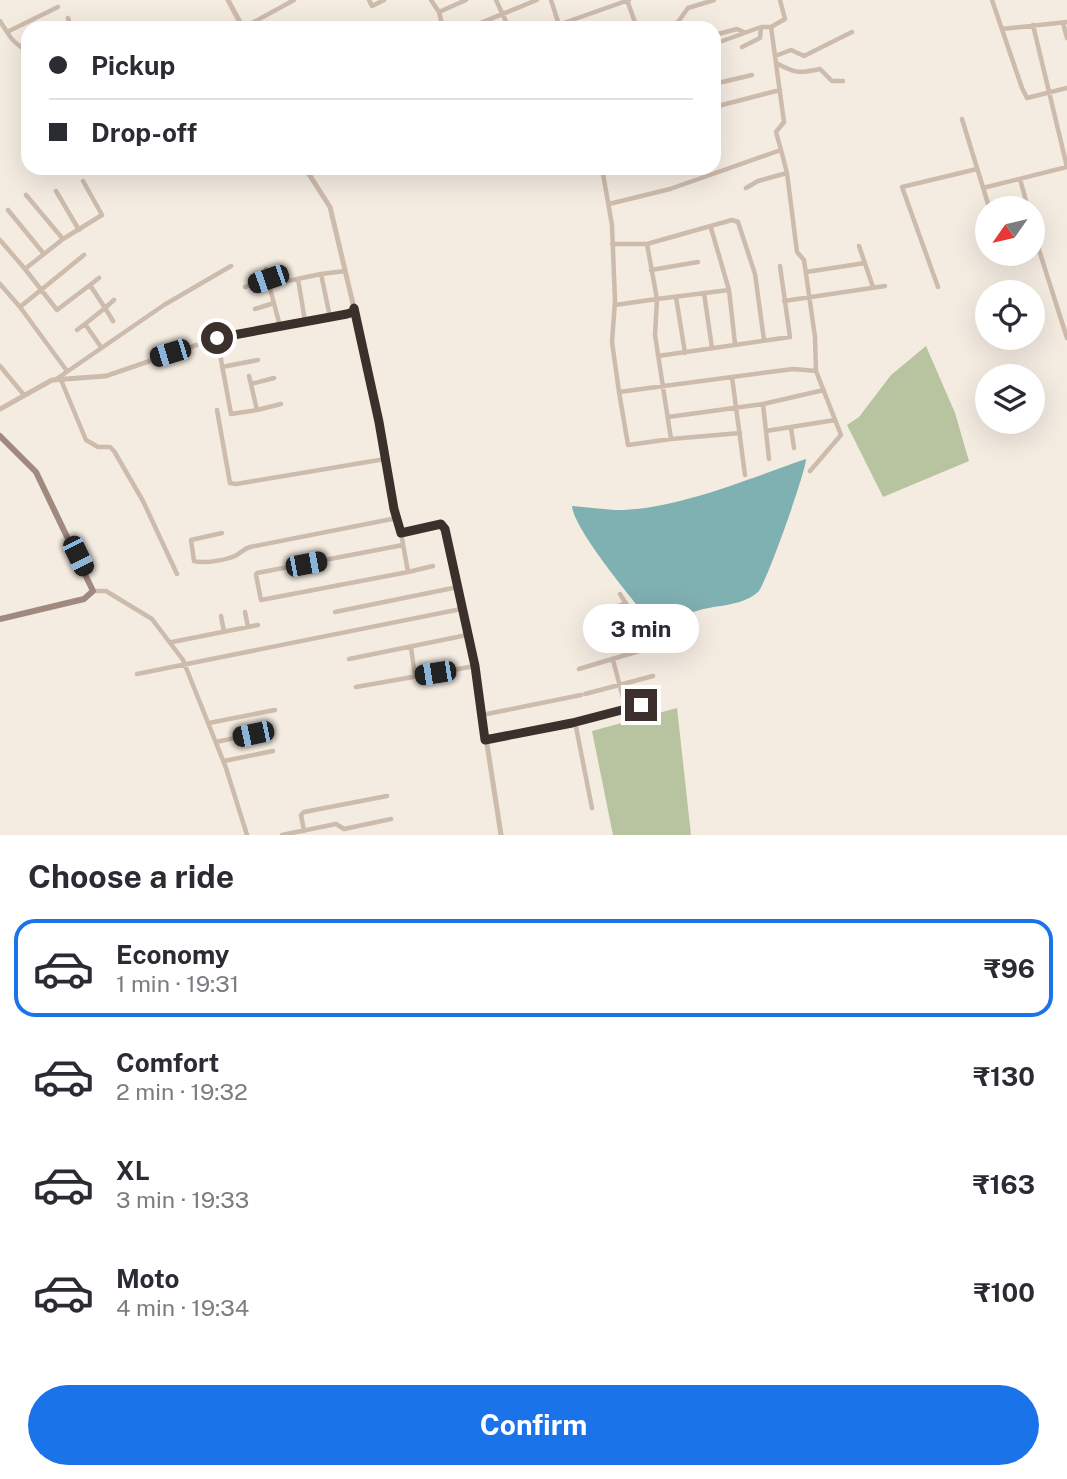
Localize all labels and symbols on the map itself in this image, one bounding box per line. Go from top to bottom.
north arrow [975,196,1045,266]
car [245,262,292,296]
route start [201,322,233,354]
car [147,337,194,369]
car [60,533,97,579]
car [284,550,329,578]
callout: 3 min [583,604,699,652]
car [413,659,458,687]
route end [625,689,657,721]
car [231,719,276,749]

